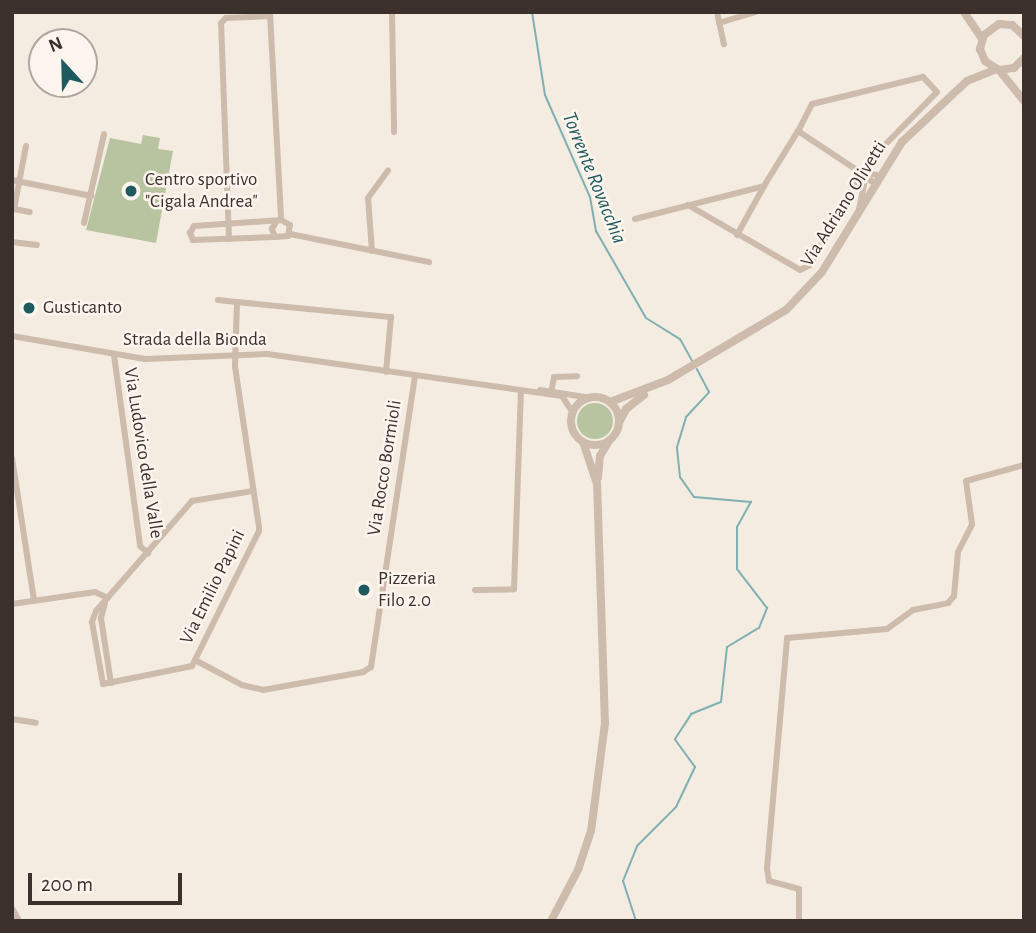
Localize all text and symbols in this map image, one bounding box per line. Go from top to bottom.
north arrow [28,28,98,98]
text: N [46,34,65,56]
water label: Torrente Rovacchia [556,108,632,248]
street label: Via Adriano Olivetti [796,137,892,271]
place label: Centro sportivo "Cigala Andrea" [145,169,258,213]
marker: Centro sportivo "Cigala Andrea" [123,183,139,199]
place label: Gusticanto [43,297,122,319]
marker: Gusticanto [21,300,37,316]
street label: Strada della Bionda [123,329,267,351]
street label: Via Ludovico della Valle [118,366,168,540]
street label: Via Rocco Bormioli [363,398,407,538]
street label: Via Emilio Papini [175,526,251,648]
place label: Pizzeria Filo 2.0 [378,568,436,612]
marker: Pizzeria Filo 2.0 [356,582,372,598]
scale bar [32,860,186,904]
text: 200 m [41,874,93,895]

